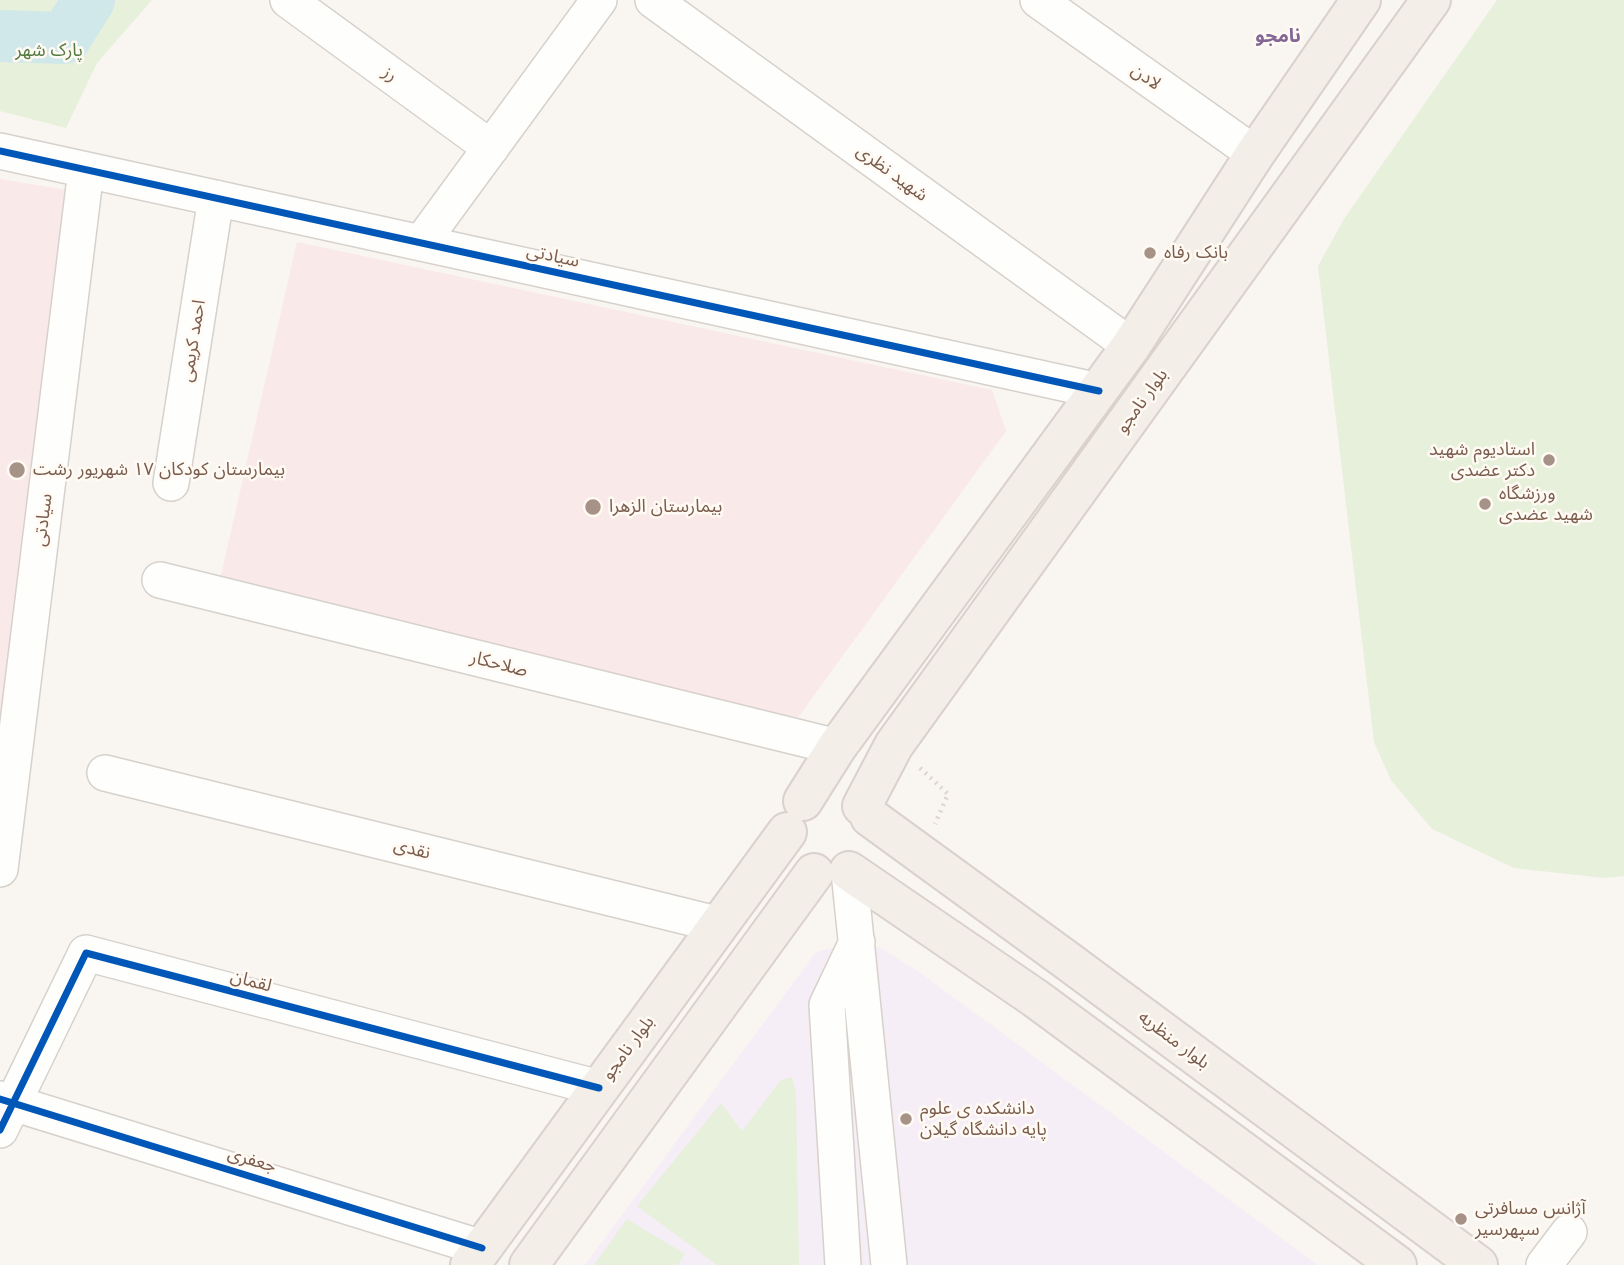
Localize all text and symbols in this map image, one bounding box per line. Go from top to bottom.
district label: نامجو [1255,25,1301,47]
park label: پارک شهر [15,40,83,62]
street label: لادن [1127,59,1165,95]
street label: رز [378,61,402,87]
street label: شهید نظری [852,140,932,206]
street label: سیادتی [525,240,581,272]
place label: بانک رفاه [1164,242,1228,264]
marker: بانک رفاه [1142,245,1158,261]
street label: احمد کریمی [176,298,210,384]
street label: بلوار نامجو [1111,365,1173,437]
place label: استادیوم شهید دکتر عضدی [1429,439,1535,482]
marker: استادیوم شهید دکتر عضدی [1541,452,1557,468]
place label: بیمارستان کودکان ۱۷ شهریور رشت [33,459,285,481]
marker: بیمارستان کودکان ۱۷ شهریور رشت [7,460,27,480]
place label: ورزشگاه شهید عضدی [1499,483,1593,526]
street label: سیادتی [29,492,57,548]
place label: بیمارستان الزهرا [609,496,722,518]
marker: ورزشگاه شهید عضدی [1477,496,1493,512]
marker: بیمارستان الزهرا [583,497,603,517]
street label: صلاحکار [468,646,530,682]
street label: نقدی [391,834,433,864]
street label: لقمان [228,965,274,997]
street label: بلوار منظریه [1134,1006,1214,1074]
street label: بلوار نامجو [597,1012,659,1084]
place label: دانشکده ی علوم پایه دانشگاه گیلان [920,1098,1047,1140]
marker: دانشکده ی علوم پایه دانشگاه گیلان [898,1111,914,1127]
street label: جعفری [225,1142,279,1178]
place label: آژانس مسافرتی سپهرسیر [1475,1198,1586,1240]
marker: آژانس مسافرتی سپهرسیر [1453,1211,1469,1227]

